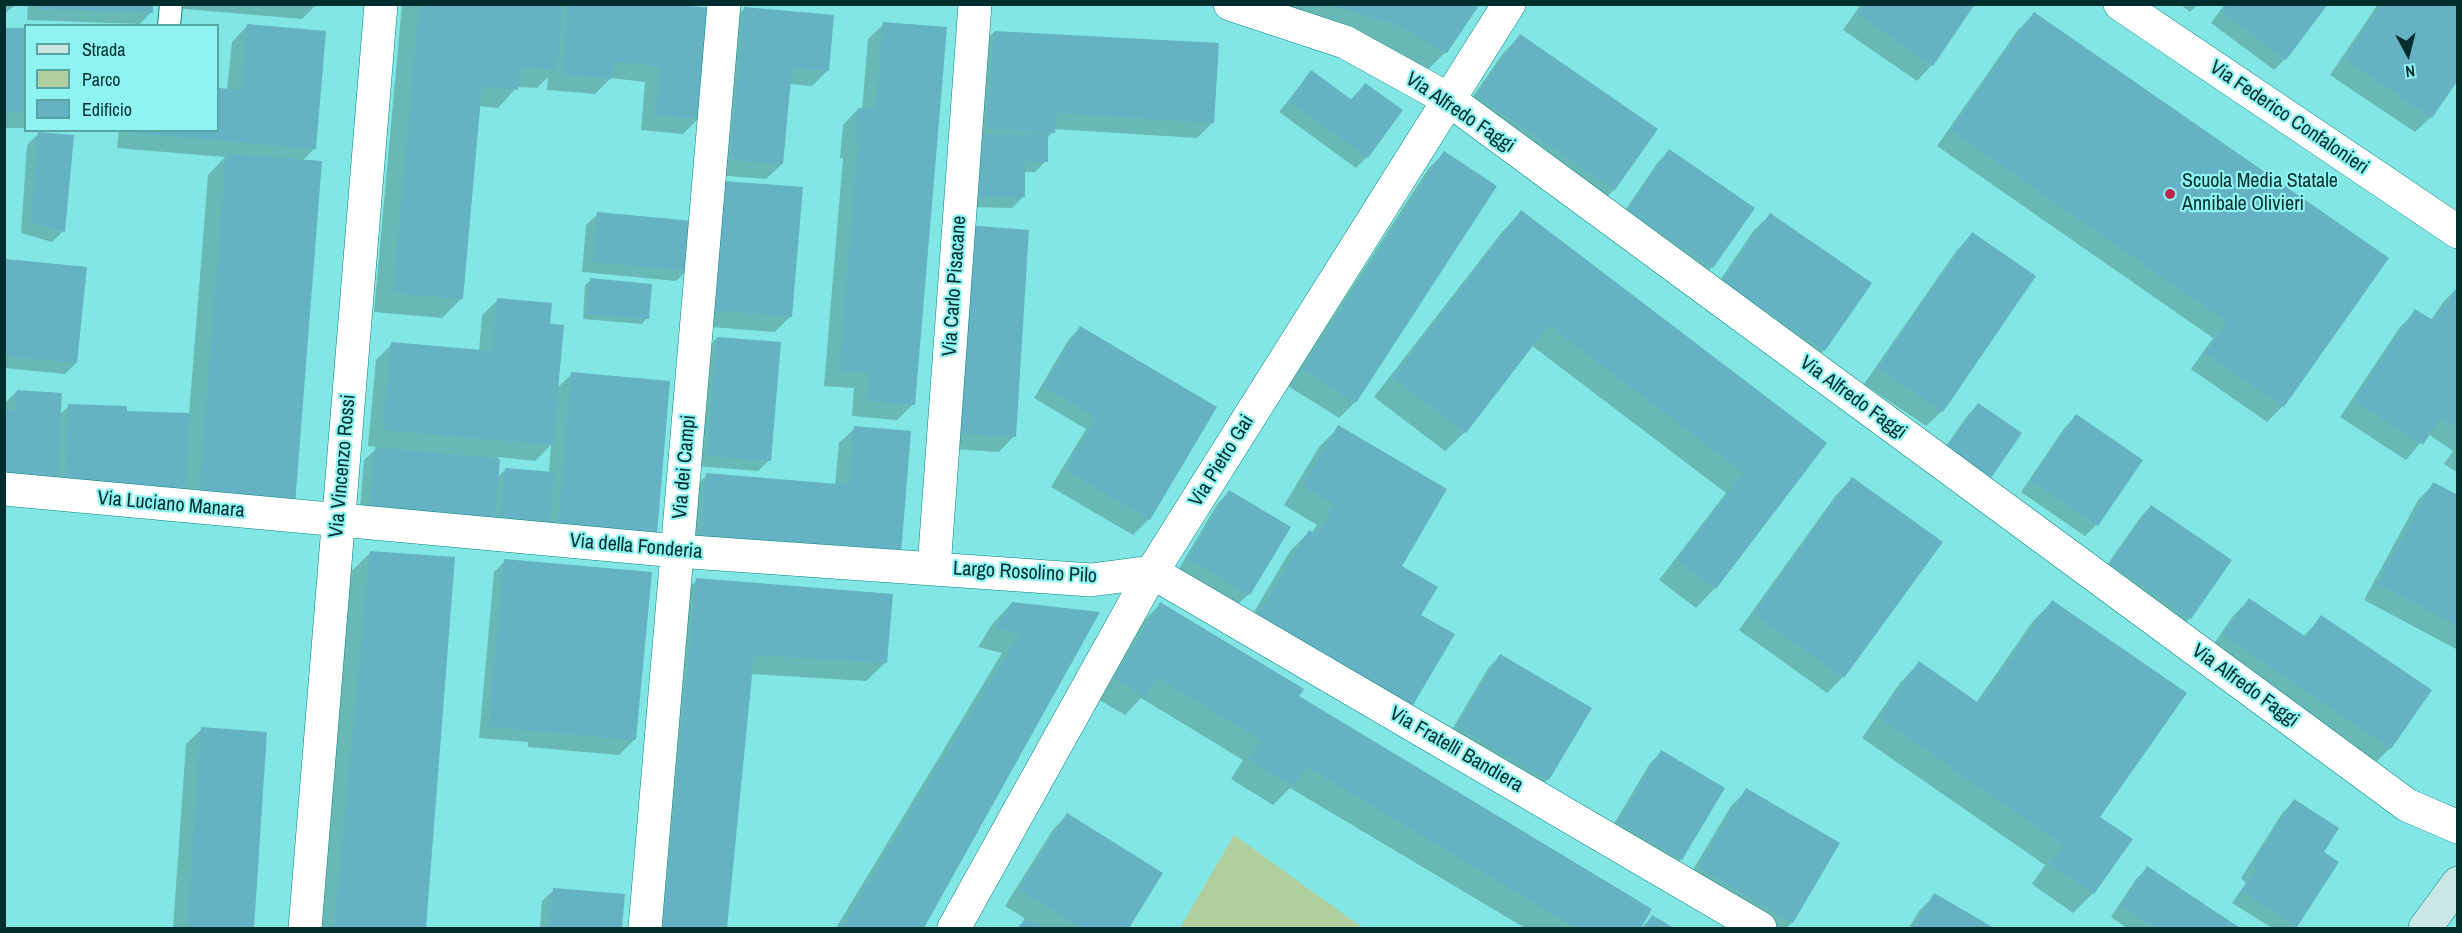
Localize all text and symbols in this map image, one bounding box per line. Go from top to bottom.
legend [24,24,219,132]
north arrow [2378,24,2438,84]
text: Strada [82,37,126,62]
street label: Via Federico Confalonieri [2205,56,2373,180]
text: N [2404,60,2416,83]
text: Parco [82,67,121,92]
street label: Via Alfredo Faggi [1401,68,1519,158]
text: Edificio [82,97,132,122]
place label: Scuola Media Statale Annibale Olivieri [2182,170,2338,217]
marker: Scuola Media Statale Annibale Olivieri [2163,187,2177,201]
street label: Via Carlo Pisacane [938,215,972,357]
street label: Via Alfredo Faggi [1795,351,1911,445]
street label: Via Vincenzo Rossi [325,393,361,539]
street label: Via Pietro Gai [1184,411,1260,511]
street label: Via dei Campi [668,414,702,520]
street label: Via Luciano Manara [97,487,245,523]
street label: Via della Fonderia [569,529,703,565]
street label: Largo Rosolino Pilo [952,557,1098,589]
street label: Via Alfredo Faggi [2187,639,2303,733]
street label: Via Fratelli Bandiera [1385,702,1527,798]

